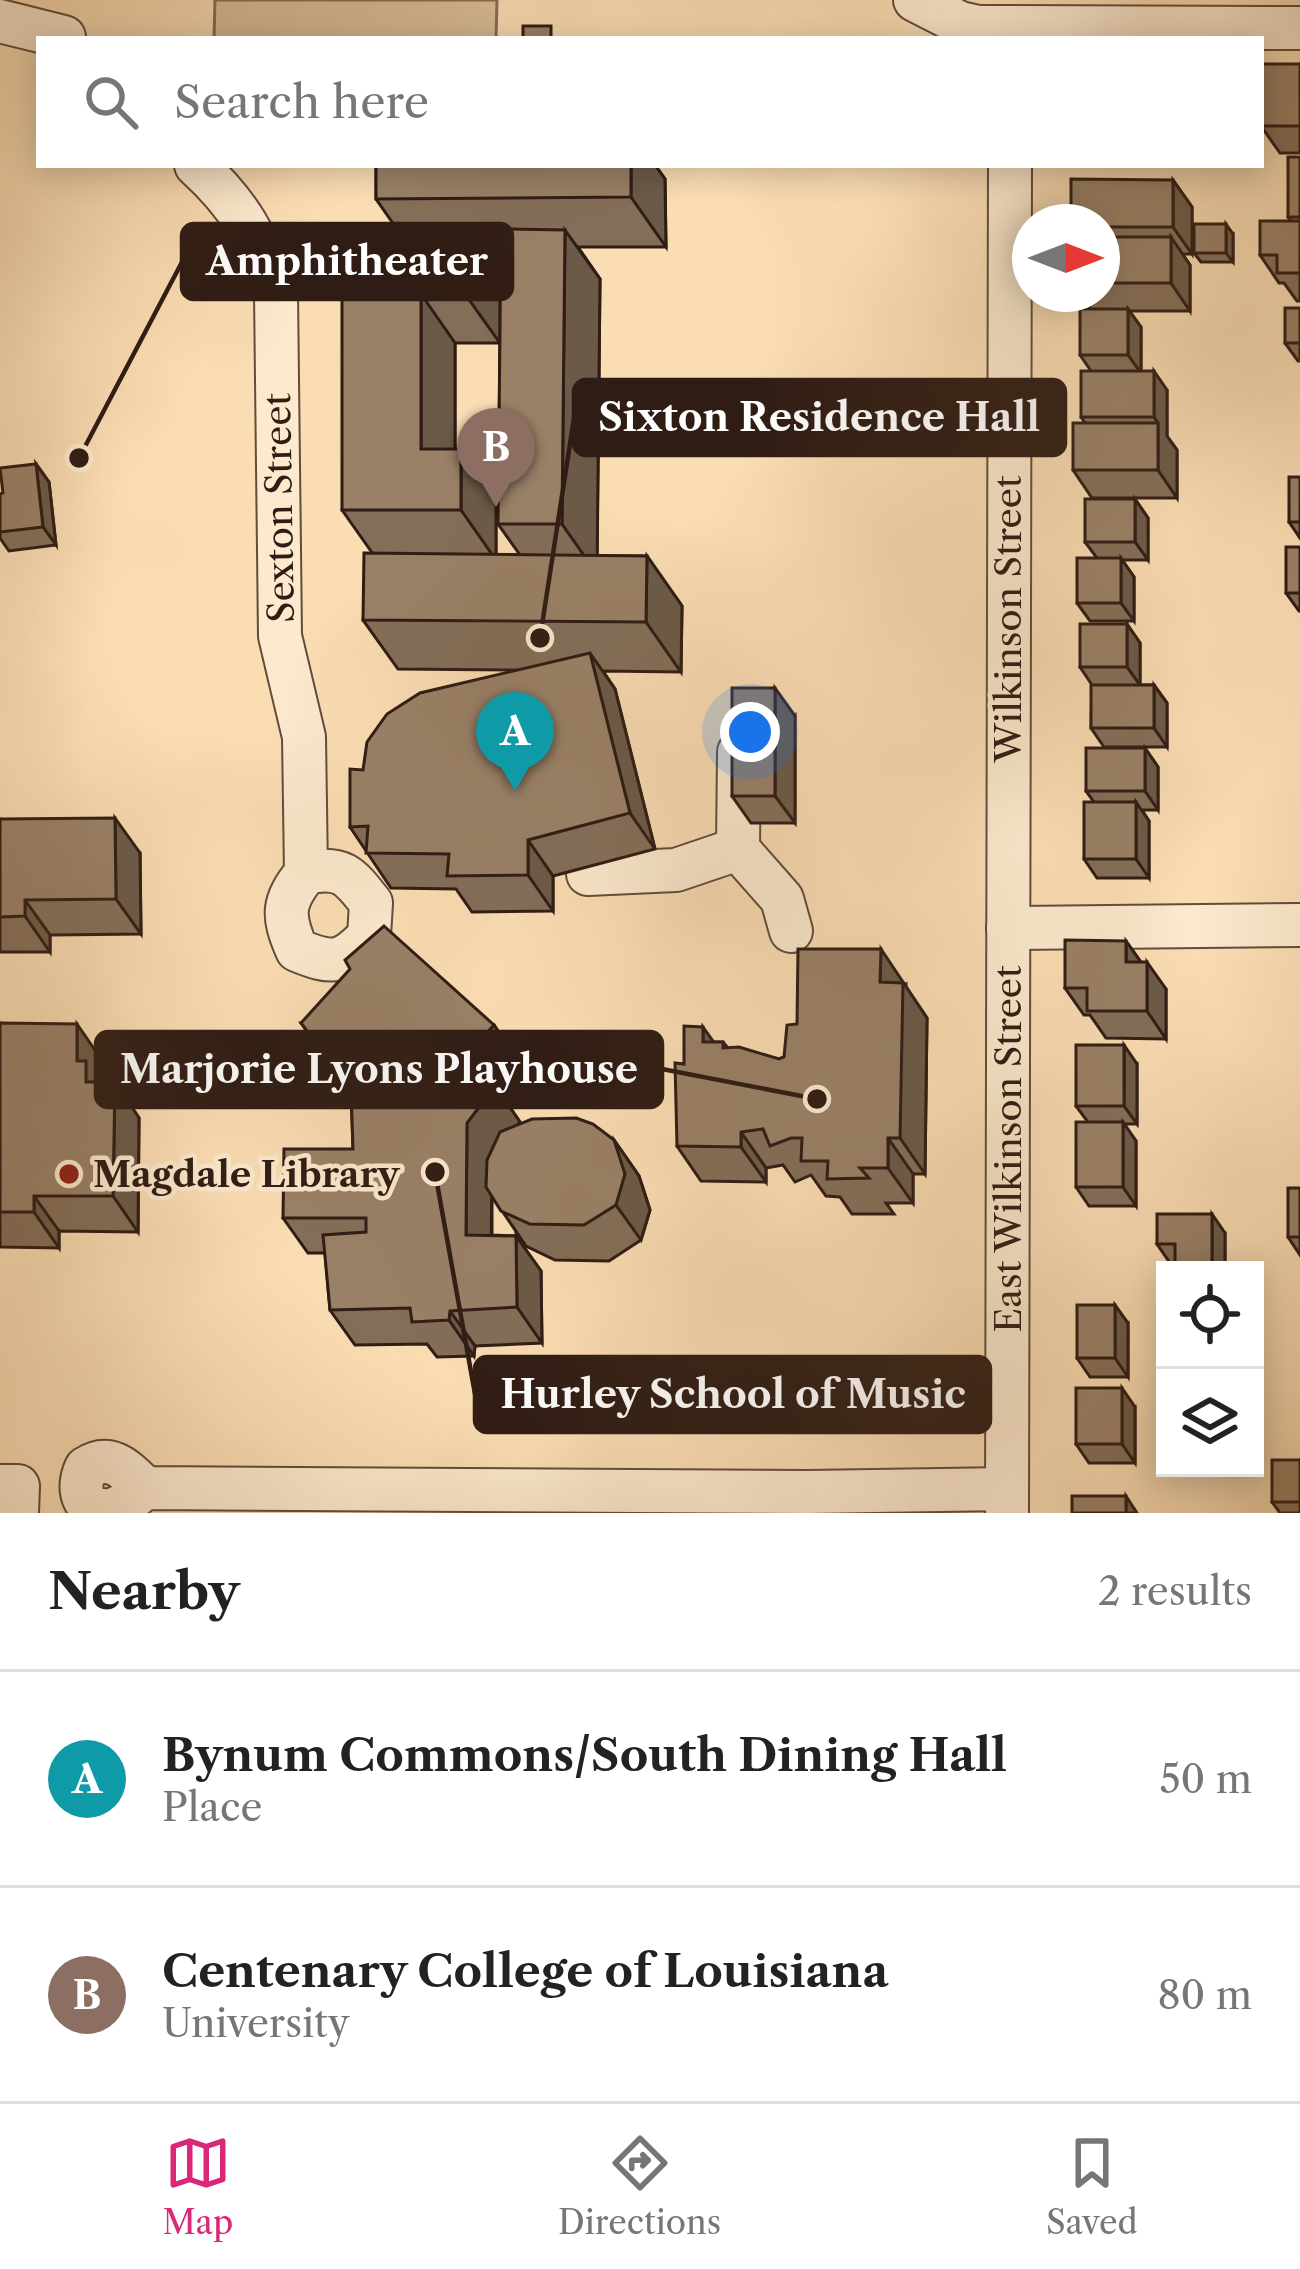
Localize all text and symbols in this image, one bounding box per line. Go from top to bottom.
search box [36,36,1264,168]
icon: search [78,69,144,135]
text: Search here [174,74,429,130]
north arrow [1012,204,1120,312]
callout: Amphitheater [182,224,512,299]
text: Amphitheater [205,237,488,285]
callout: Sixton Residence Hall [574,380,1065,455]
street label: Sexton Street [255,392,303,623]
text: Sixton Residence Hall [598,393,1040,441]
pin: B [457,408,535,507]
street label: Wilkinson Street [986,475,1030,764]
pin: A [476,692,554,791]
your location [720,702,780,762]
street label: East Wilkinson Street [986,965,1030,1333]
callout: Marjorie Lyons Playhouse [96,1032,662,1107]
text: Marjorie Lyons Playhouse [120,1045,638,1093]
place label: Magdale Library [93,1152,400,1196]
marker: Magdale Library [56,1161,82,1187]
map controls [1156,1261,1264,1477]
button: locate [1156,1261,1264,1369]
callout: Hurley School of Music [475,1357,990,1432]
button: layers [1156,1369,1264,1477]
text: Hurley School of Music [500,1370,966,1418]
text: Nearby [48,1560,240,1622]
text: 2 results [1098,1567,1252,1615]
text: Bynum Commons/South Dining Hall [162,1727,1007,1783]
text: A [72,1755,102,1803]
text: 50 m [1159,1755,1252,1803]
text: Place [162,1783,262,1831]
text: Centenary College of Louisiana [162,1943,888,1999]
text: B [73,1971,102,2019]
text: 80 m [1157,1971,1252,2019]
text: University [162,1999,350,2047]
tab: Map [162,2130,233,2243]
tab: Directions [558,2130,721,2243]
tab: Saved [1046,2130,1138,2243]

